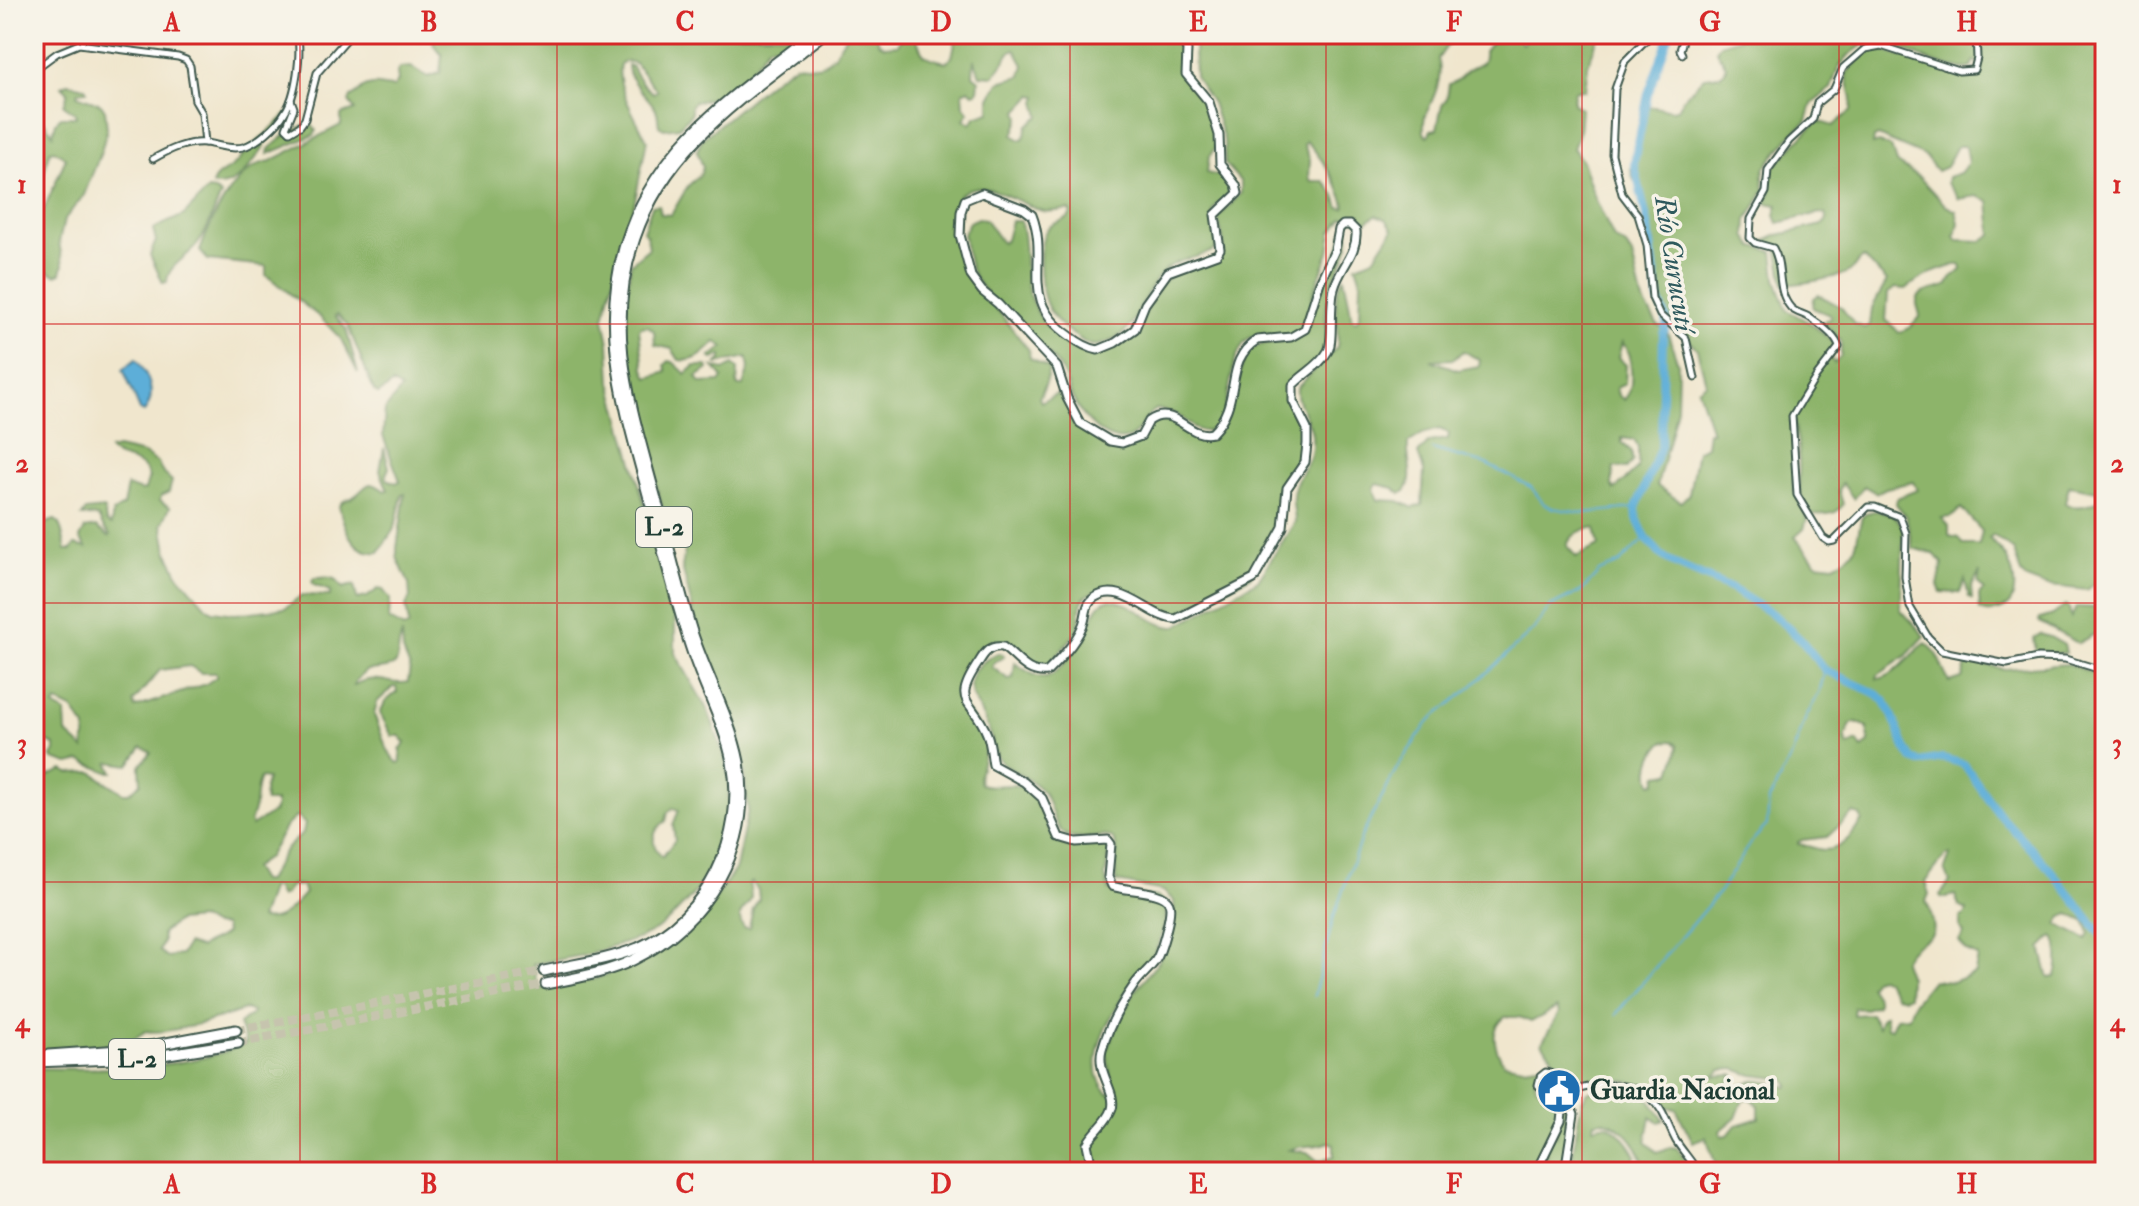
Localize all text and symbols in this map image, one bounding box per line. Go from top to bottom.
text: A [163,7,181,39]
text: B [420,7,438,39]
text: C [675,7,695,39]
text: D [930,7,952,39]
text: E [1189,7,1208,39]
text: F [1446,7,1463,39]
text: G [1699,7,1721,39]
text: H [1956,7,1978,39]
text: 1 [17,169,27,201]
text: 1 [2112,169,2122,201]
water label: Río Curucutí [1646,193,1703,339]
text: 2 [15,448,29,480]
text: 2 [2110,448,2124,480]
road number: L-2 [636,507,692,547]
text: 3 [17,728,27,760]
text: 3 [2112,728,2122,760]
text: 4 [14,1007,31,1039]
text: 4 [2109,1007,2126,1039]
road number: L-2 [109,1039,165,1079]
public building icon: Guardia Nacional [1535,1067,1583,1115]
place label: Guardia Nacional [1590,1075,1776,1107]
text: A [163,1169,181,1201]
text: B [420,1169,438,1201]
text: C [675,1169,695,1201]
text: D [930,1169,952,1201]
text: E [1189,1169,1208,1201]
text: F [1446,1169,1463,1201]
text: G [1699,1169,1721,1201]
text: H [1956,1169,1978,1201]

